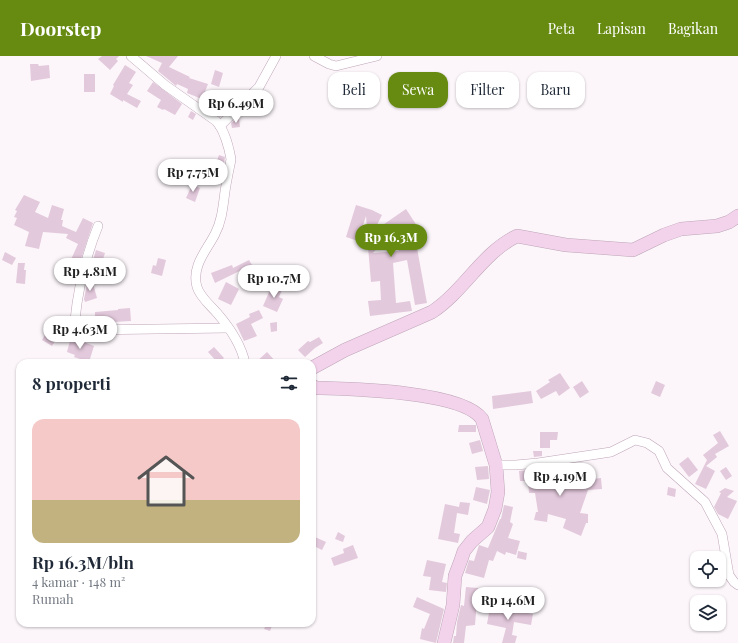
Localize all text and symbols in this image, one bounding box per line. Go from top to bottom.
text: Doorstep [20,15,101,41]
text: Peta [548,19,575,38]
text: Lapisan [597,19,646,38]
text: Bagikan [668,19,718,38]
chip: Beli [328,72,380,108]
chip: Sewa [388,72,448,108]
chip: Filter [456,72,519,108]
chip: Baru [527,72,585,108]
pin: Rp 6.49M [195,90,277,124]
text: Rp 6.49M [208,94,264,111]
pin: Rp 7.75M [152,159,234,193]
text: Rp 7.75M [167,163,219,180]
pin: Rp 16.3M [350,224,432,258]
text: Rp 16.3M [364,228,418,245]
pin: Rp 4.81M [49,258,131,292]
text: Rp 4.81M [63,262,117,279]
pin: Rp 10.7M [233,265,315,299]
text: Rp 10.7M [247,269,301,286]
pin: Rp 4.63M [39,316,121,350]
text: Rp 4.63M [52,320,108,337]
text: 8 properti [32,372,111,394]
icon: filters [278,372,300,394]
icon: home [130,445,202,517]
pin: Rp 4.19M [519,463,601,497]
text: Rp 4.19M [533,467,587,484]
text: Rp 16.3M/bln [32,551,134,573]
map controls [690,551,726,631]
button: locate [690,551,726,587]
text: 4 kamar · 148 m² [32,573,125,590]
pin: Rp 14.6M [467,587,549,621]
text: Rumah [32,590,74,607]
text: Rp 14.6M [481,591,535,608]
button: layers [690,595,726,631]

